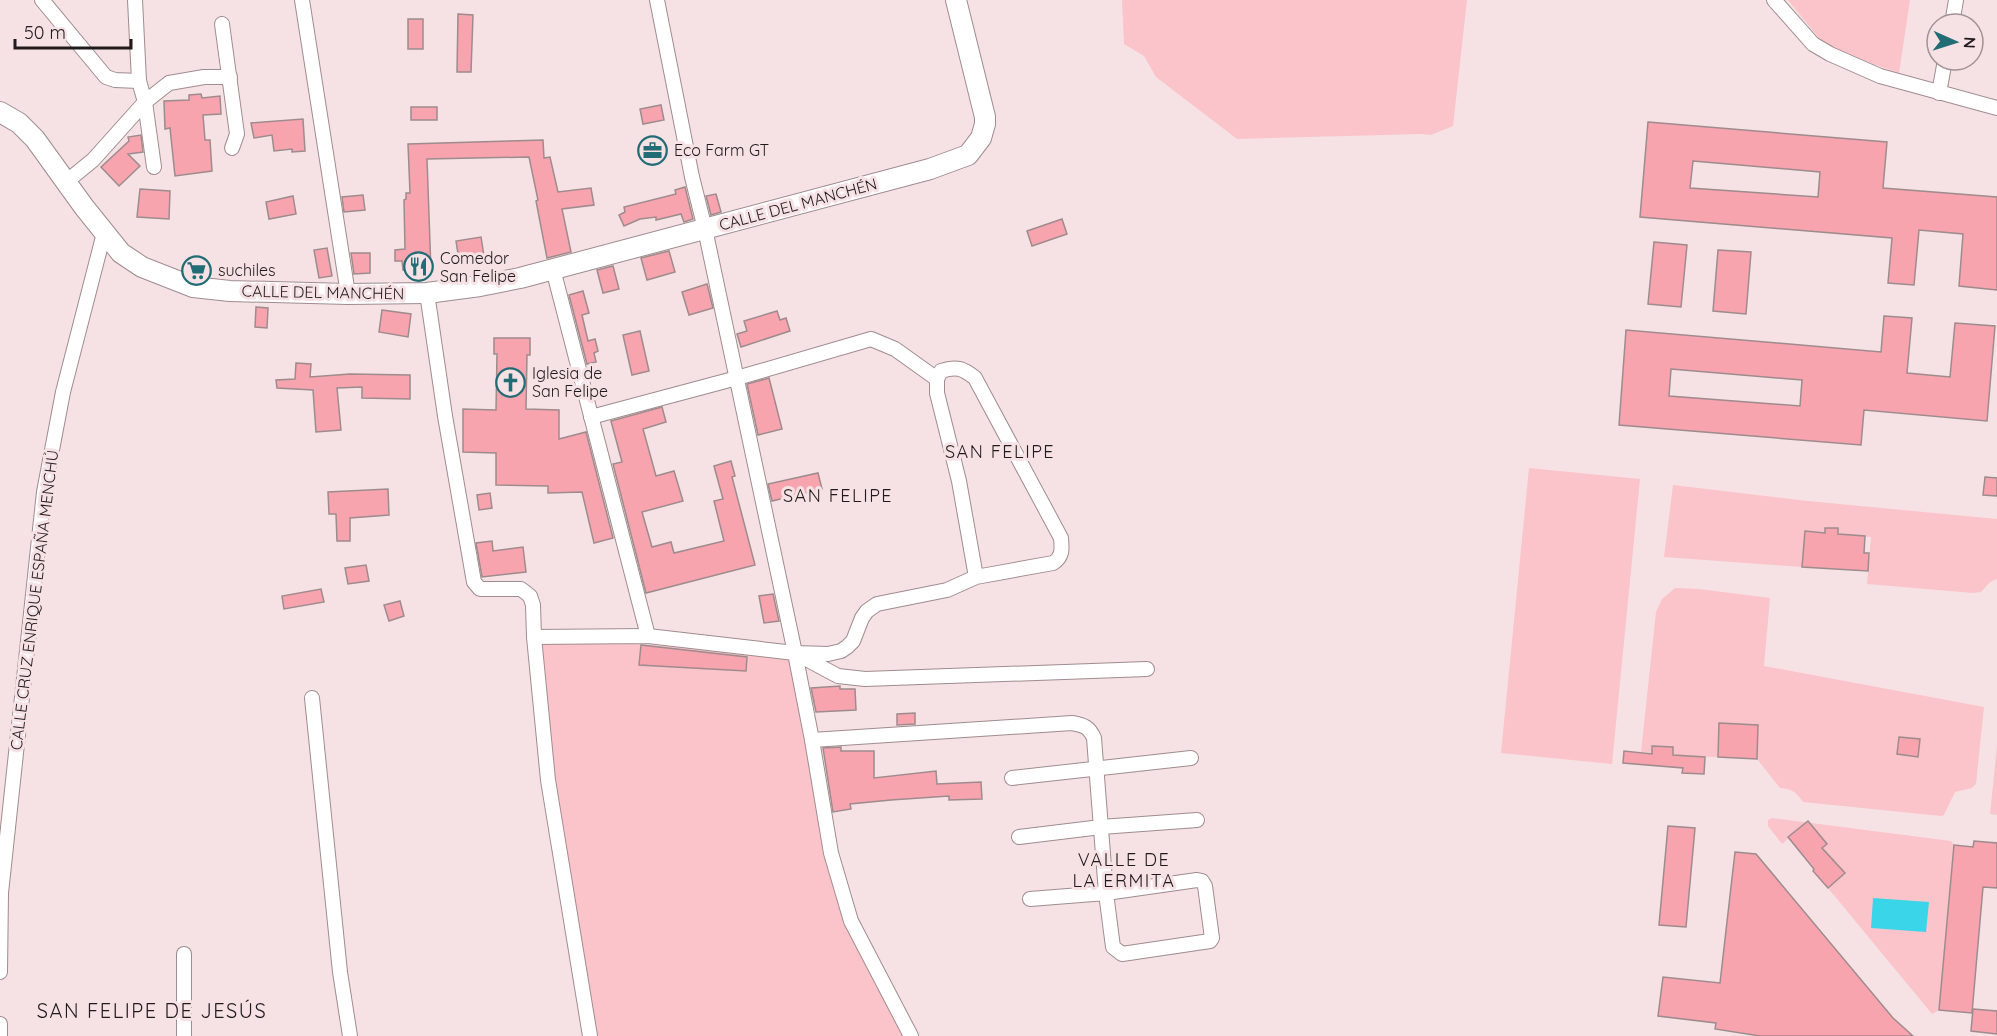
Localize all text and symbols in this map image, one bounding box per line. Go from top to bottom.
scale bar [15,12,130,50]
north arrow [1925,12,1985,72]
text: 50 m [24,21,66,44]
text: N [1960,36,1980,49]
office icon: Eco Farm GT [637,134,669,166]
place label: Eco Farm GT [674,140,770,160]
street label: CALLE DEL MANCHÉN [717,173,879,235]
place label: Comedor San Felipe [440,248,516,286]
restaurant icon: Comedor San Felipe [403,251,435,283]
supermarket icon: suchiles [181,254,213,286]
place label: suchiles [218,260,275,280]
street label: CALLE DEL MANCHÉN [241,281,405,303]
place label: Iglesia de San Felipe [532,363,608,401]
church icon: Iglesia de San Felipe [495,366,527,398]
district label: SAN FELIPE [945,440,1055,463]
street label: CALLE CRUZ ENRIQUE ESPAÑA MENCHÚ [6,449,62,751]
district label: SAN FELIPE [783,484,893,507]
district label: VALLE DE LA ERMITA [1073,848,1175,892]
district label: SAN FELIPE DE JESÚS [37,998,267,1023]

